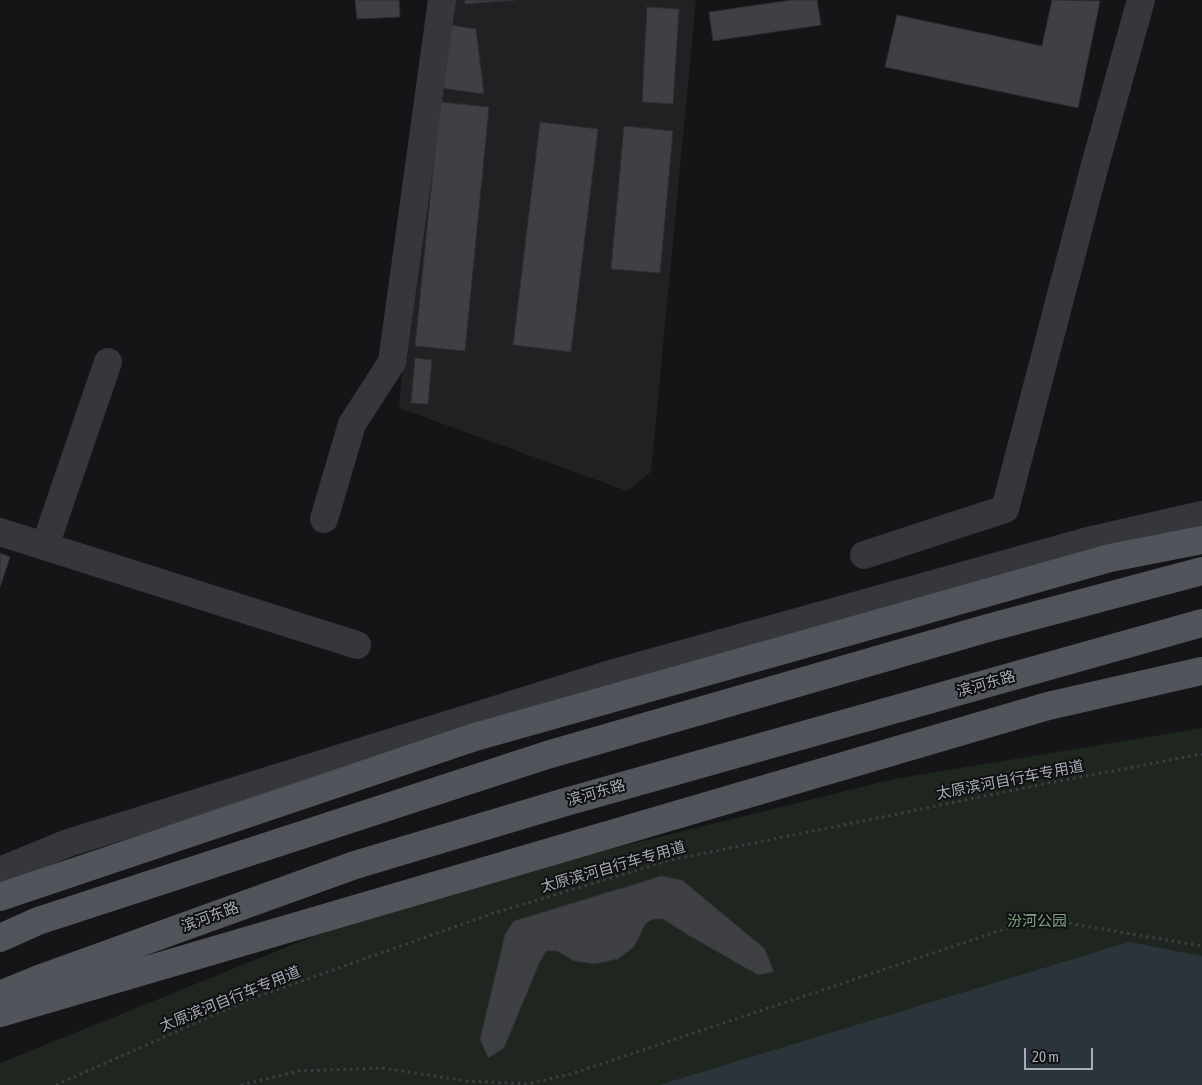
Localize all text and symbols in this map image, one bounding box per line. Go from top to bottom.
street label: 滨河东路 [955,667,1017,701]
street label: 太原滨河自行车专用道 [935,757,1085,803]
street label: 滨河东路 [565,776,627,810]
street label: 太原滨河自行车专用道 [538,838,688,896]
street label: 滨河东路 [179,898,241,936]
park label: 汾河公园 [1007,912,1067,930]
street label: 太原滨河自行车专用道 [157,963,303,1035]
scale bar [1027,1038,1096,1070]
text: 20 m [1032,1048,1059,1065]

